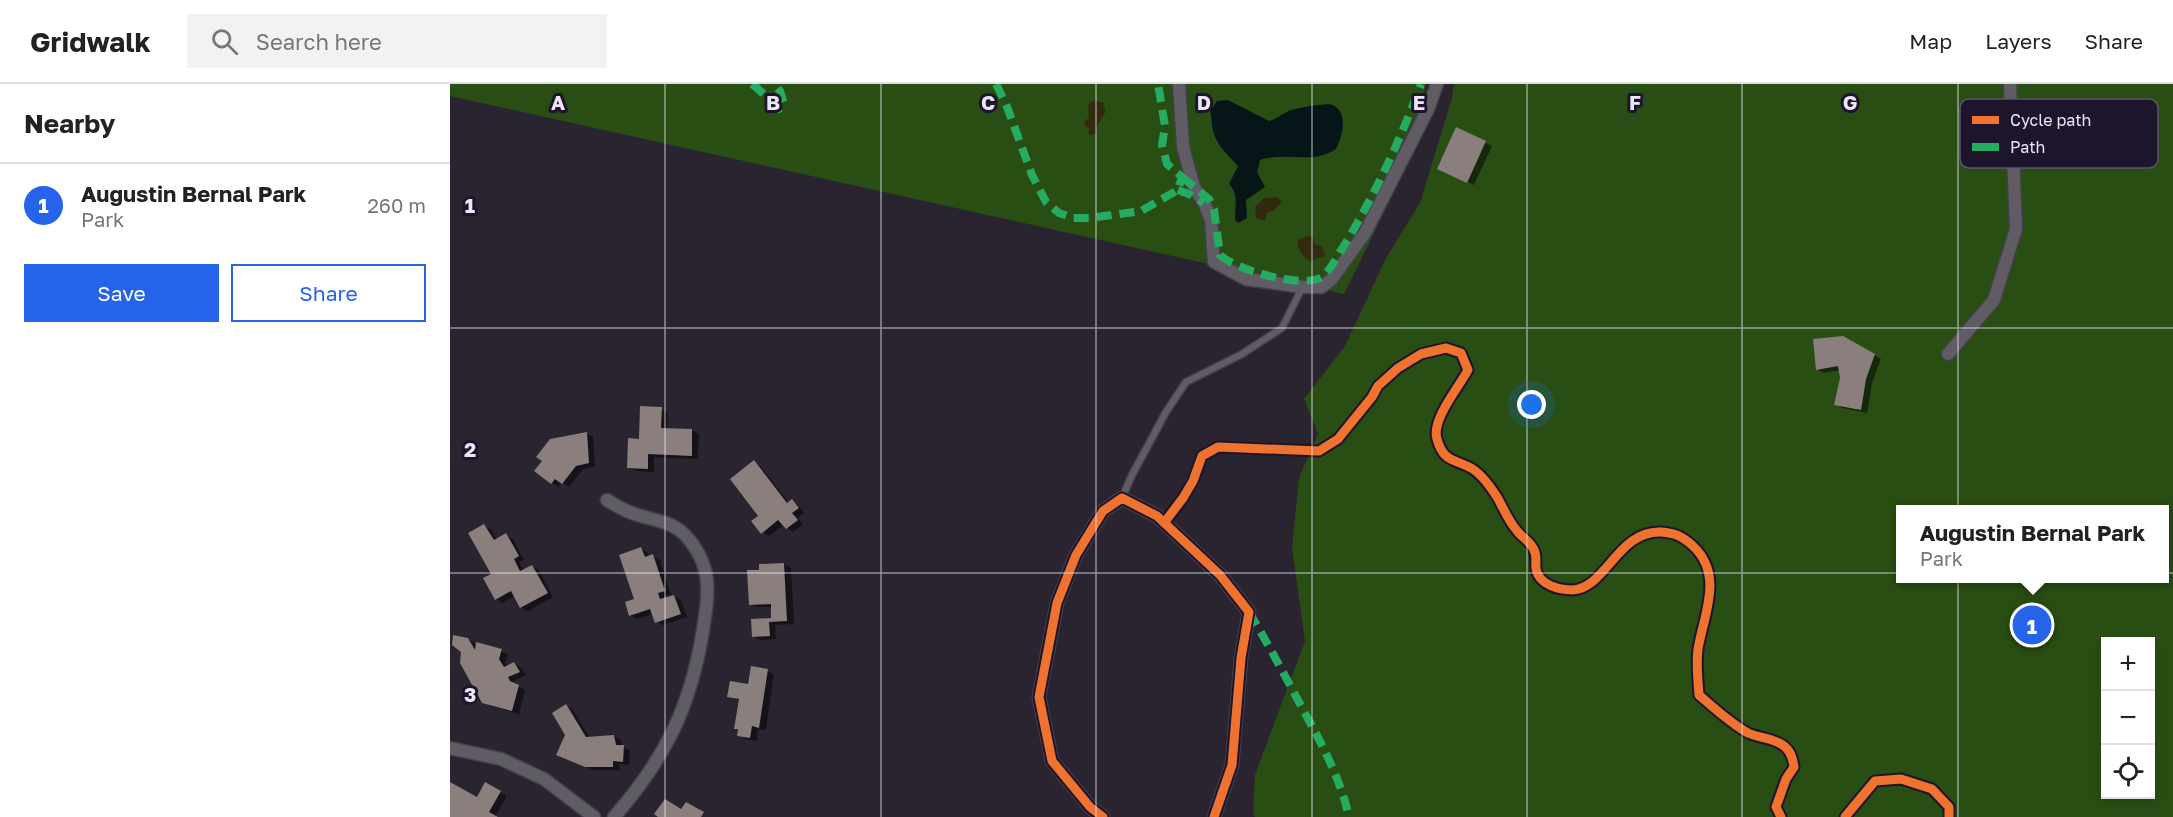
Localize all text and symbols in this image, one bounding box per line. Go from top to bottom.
search box [187,14,607,68]
text: Gridwalk [30,25,151,58]
icon: search [208,25,241,58]
text: Search here [256,28,382,55]
text: Map [1909,28,1952,54]
text: Layers [1985,28,2052,54]
text: Share [2085,28,2143,54]
text: A [551,90,565,114]
text: B [766,90,780,114]
text: C [981,90,995,114]
text: D [1197,90,1211,114]
text: E [1413,90,1425,114]
text: F [1629,90,1641,114]
text: G [1843,90,1857,114]
legend [1960,99,2158,168]
text: Nearby [24,108,115,139]
text: Cycle path [2010,110,2091,130]
text: Path [2010,137,2045,157]
text: Augustin Bernal Park [81,180,306,207]
text: 1 [38,193,49,217]
text: 260 m [367,193,426,217]
text: 1 [465,193,475,217]
text: Park [81,207,124,231]
button: Save [24,264,219,322]
button: Share [231,264,426,322]
your location [1517,390,1546,419]
text: 2 [464,437,476,461]
popup [1896,505,2169,583]
text: Augustin Bernal Park [1920,519,2145,546]
text: Park [1920,546,1963,570]
pin: 1 [2012,602,2052,648]
map controls [2101,637,2155,799]
button: + [2101,637,2155,691]
text: 3 [464,682,476,706]
button: − [2101,691,2155,745]
button: locate [2101,745,2155,799]

